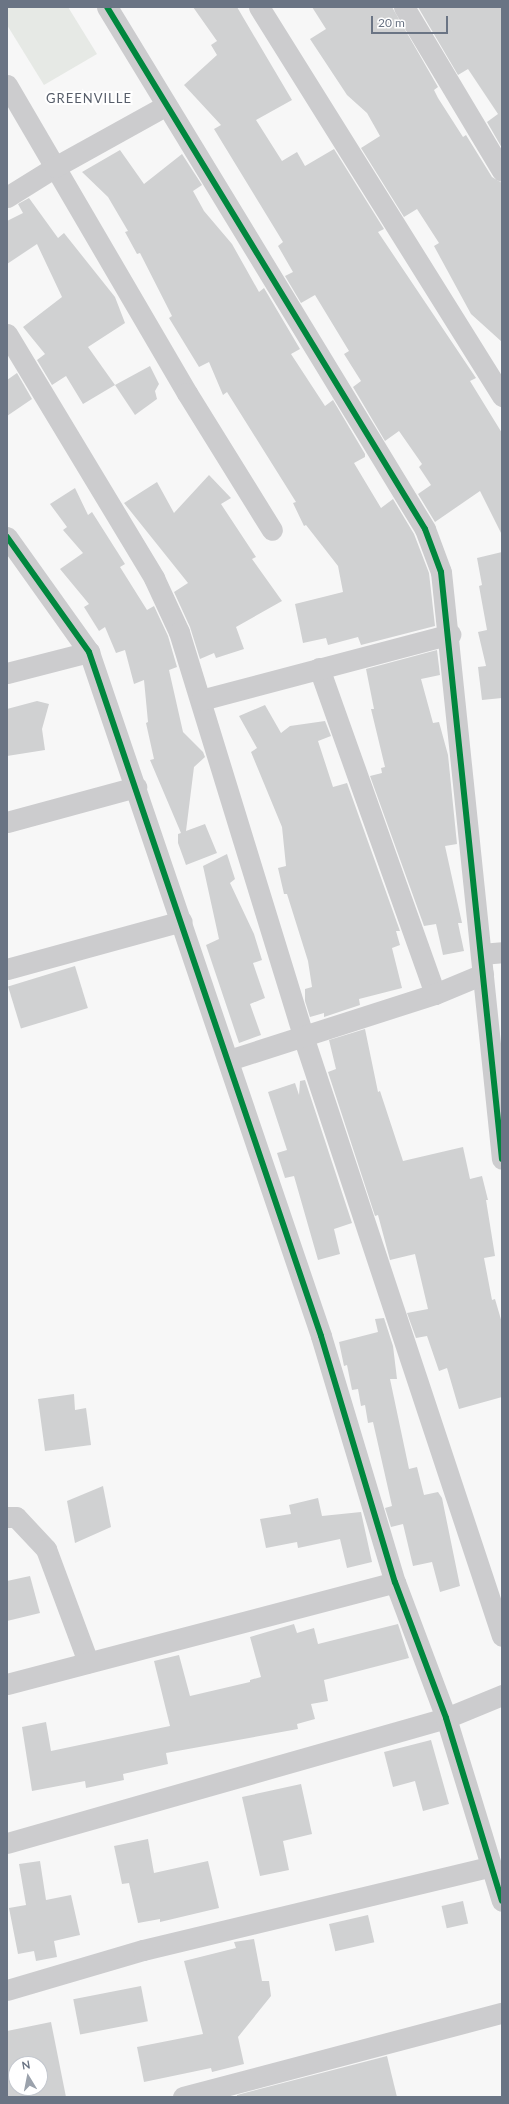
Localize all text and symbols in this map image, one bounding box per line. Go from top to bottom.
scale bar [373,8,450,34]
text: 20 m [378,15,405,30]
district label: GREENVILLE [46,90,132,106]
north arrow [8,2056,48,2096]
text: N [21,2058,31,2072]

